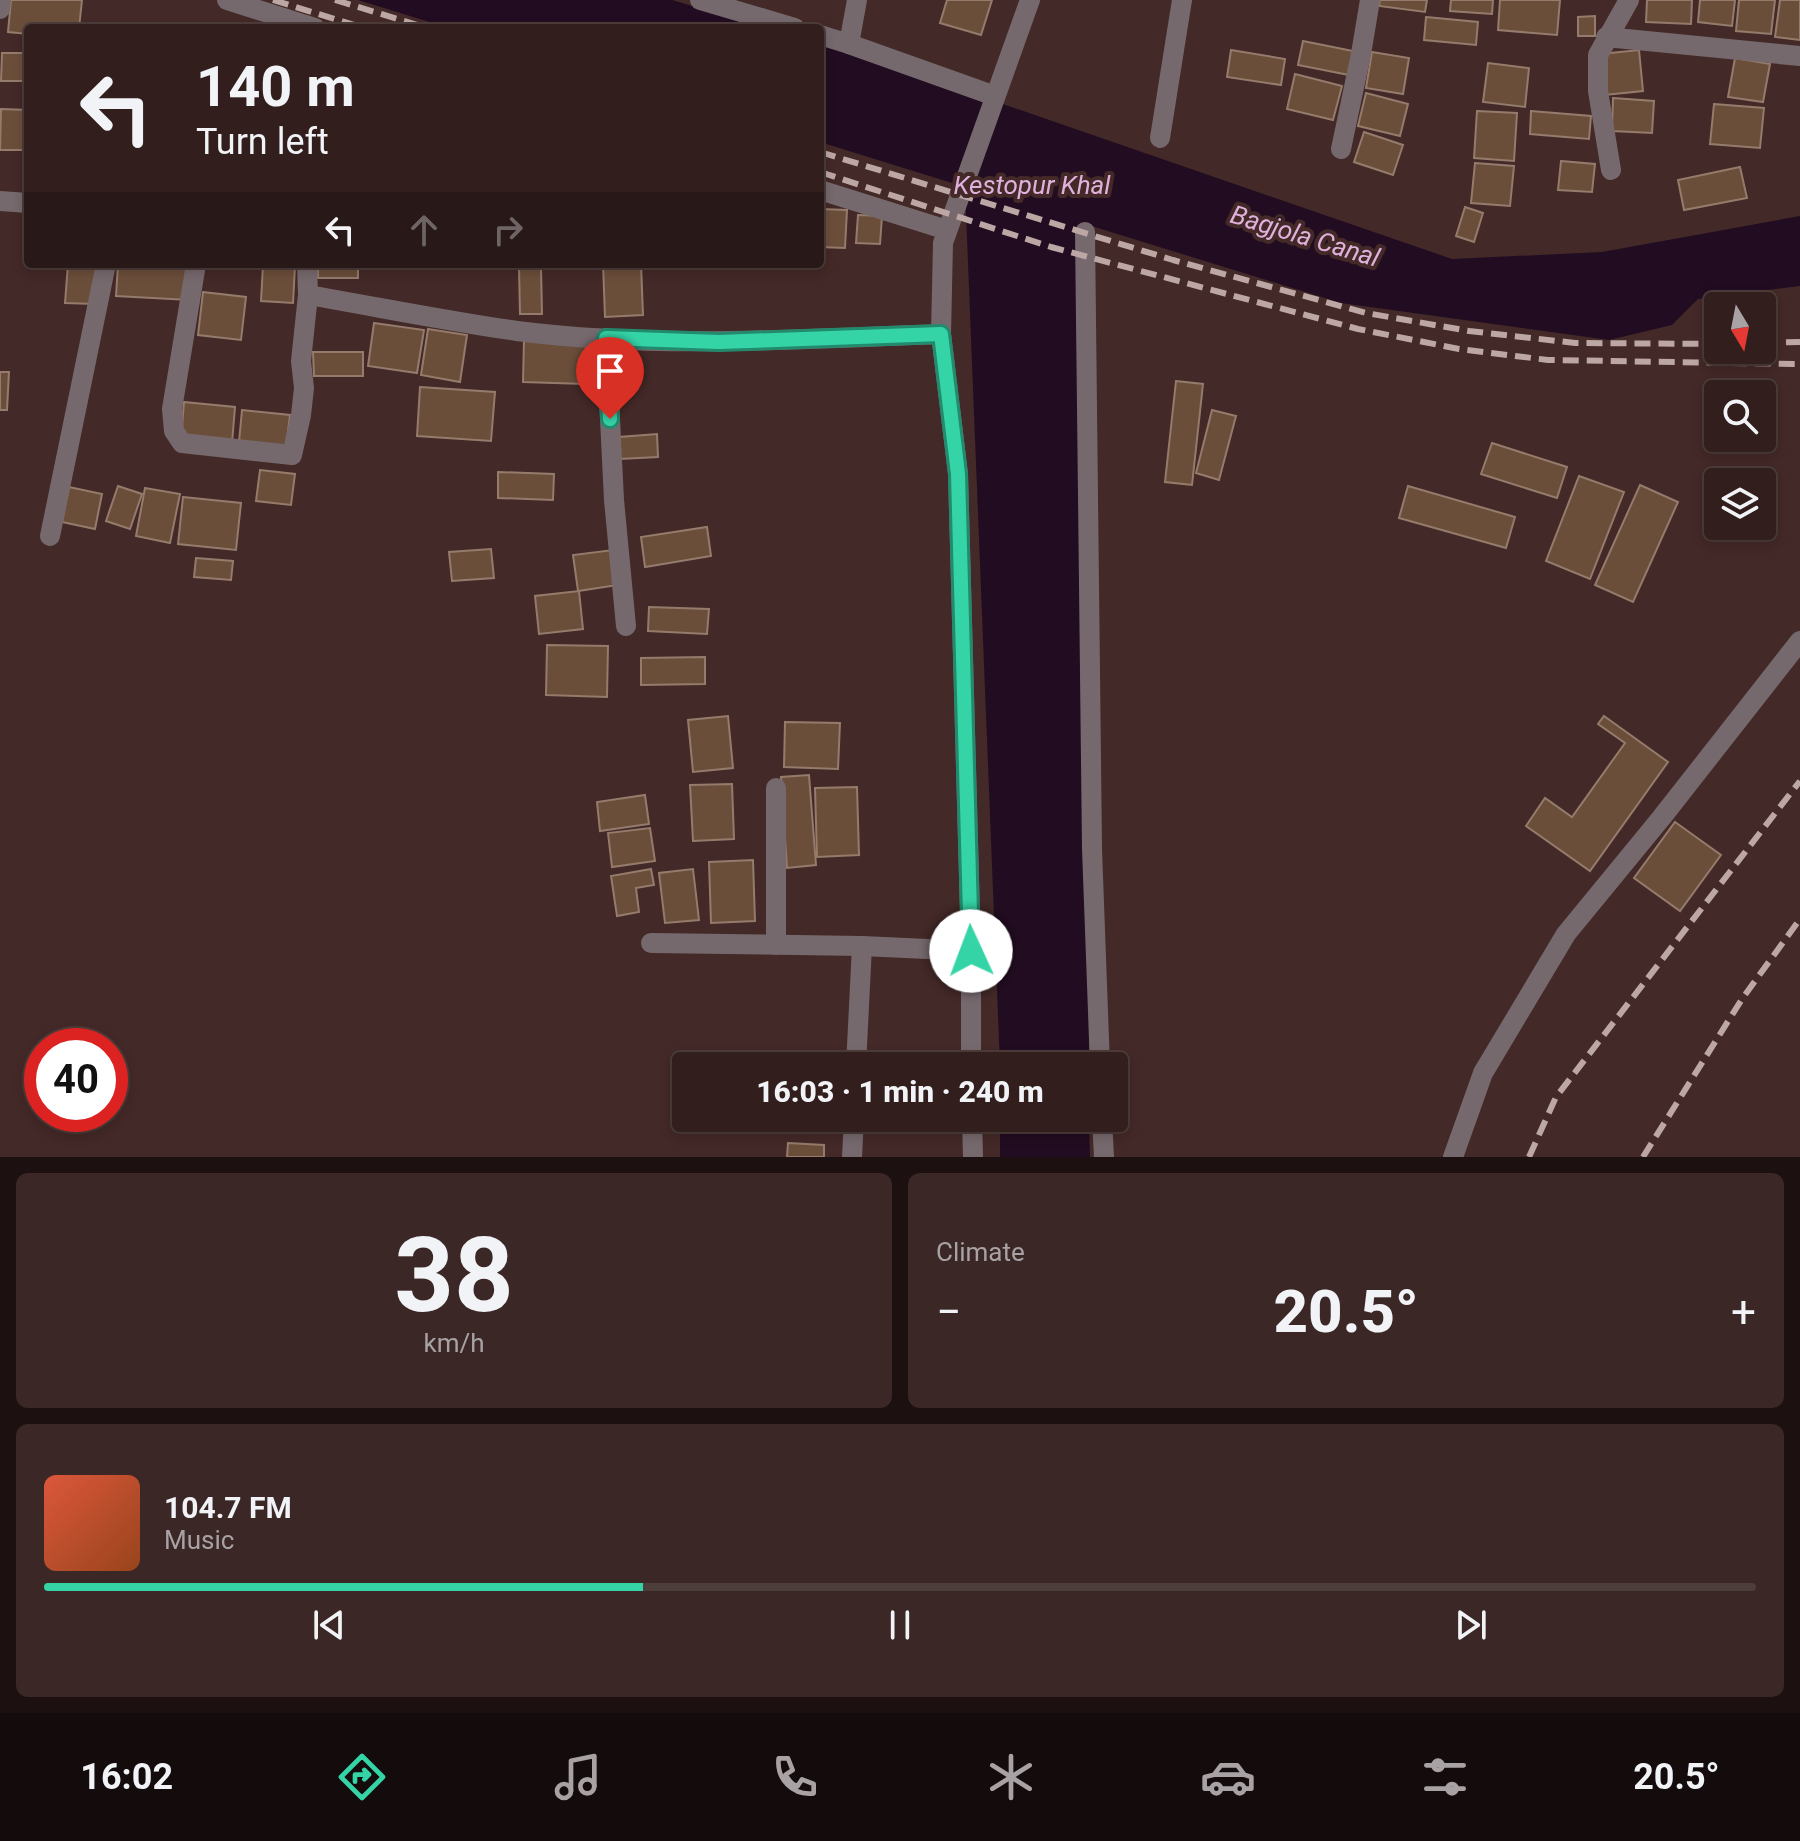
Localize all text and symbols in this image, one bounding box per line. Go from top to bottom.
text: 140 m [196,54,355,120]
icon: left [64,56,168,160]
text: Turn left [196,121,329,163]
water label: Kestopur Khal [954,170,1111,200]
water label: Bagjola Canal [1227,199,1384,273]
icon: left [318,208,362,252]
icon: ahead [402,208,446,252]
icon: right [486,208,530,252]
north arrow [1704,292,1776,364]
map controls [1704,292,1776,540]
pin [576,337,644,419]
icon: arrive [588,349,632,393]
button: search [1704,380,1776,452]
button: layers [1704,468,1776,540]
position arrow [929,909,1013,993]
speed limit sign: 40 [24,1028,128,1132]
text: 16:03 · 1 min · 240 m [756,1074,1044,1109]
text: 38 [394,1215,514,1336]
text: Climate [936,1237,1025,1267]
text: 20.5° [1274,1276,1419,1347]
text: − [936,1286,961,1338]
text: + [1731,1286,1756,1338]
text: km/h [423,1328,485,1358]
text: 104.7 FM [164,1490,292,1525]
text: Music [164,1525,234,1555]
icon: previous [307,1603,351,1647]
icon: pause [878,1603,922,1647]
icon: next [1449,1603,1493,1647]
icon: directions [334,1749,390,1805]
icon: music [550,1749,606,1805]
icon: phone [767,1749,823,1805]
icon: climate [983,1749,1039,1805]
icon: car [1200,1749,1256,1805]
icon: filters [1417,1749,1473,1805]
text: 16:02 [80,1756,173,1798]
text: 20.5° [1633,1756,1720,1798]

